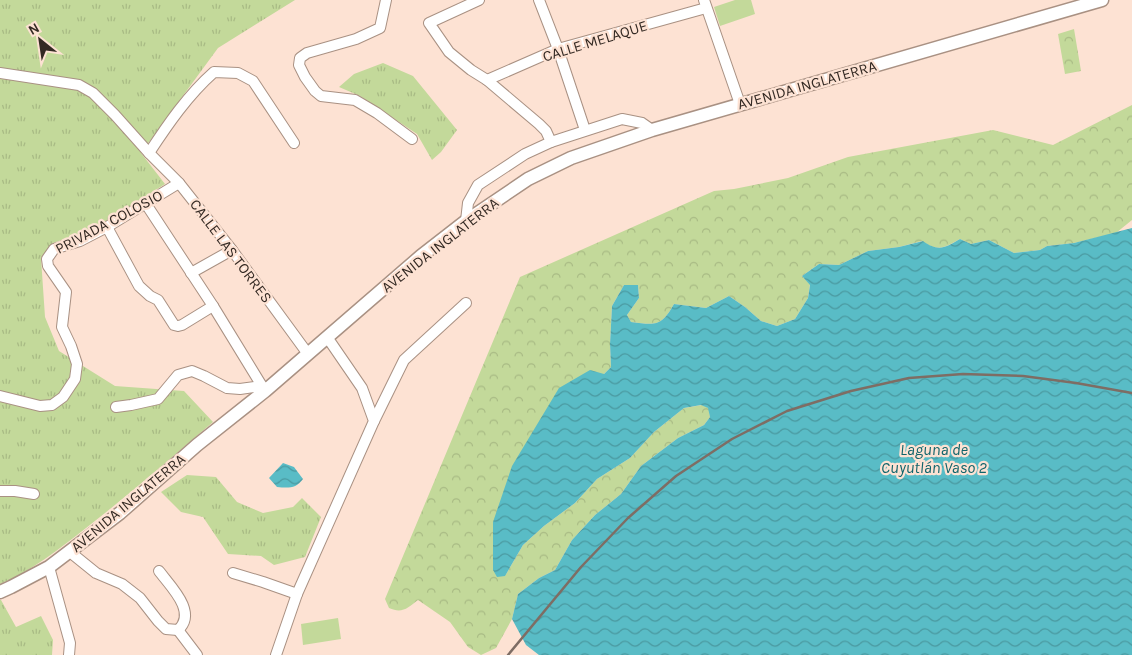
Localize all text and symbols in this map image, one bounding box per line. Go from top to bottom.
north arrow [15,15,65,65]
street label: CALLE MELAQUE [540,17,650,65]
text: N [25,19,42,39]
street label: AVENIDA INGLATERRA [735,56,879,113]
street label: PRIVADA COLOSIO [52,186,166,258]
street label: AVENIDA INGLATERRA [378,193,502,296]
street label: CALLE LAS TORRES [186,196,276,306]
water label: Laguna de Cuyutlán Vaso 2 [881,440,988,477]
street label: AVENIDA INGLATERRA [67,450,189,556]

